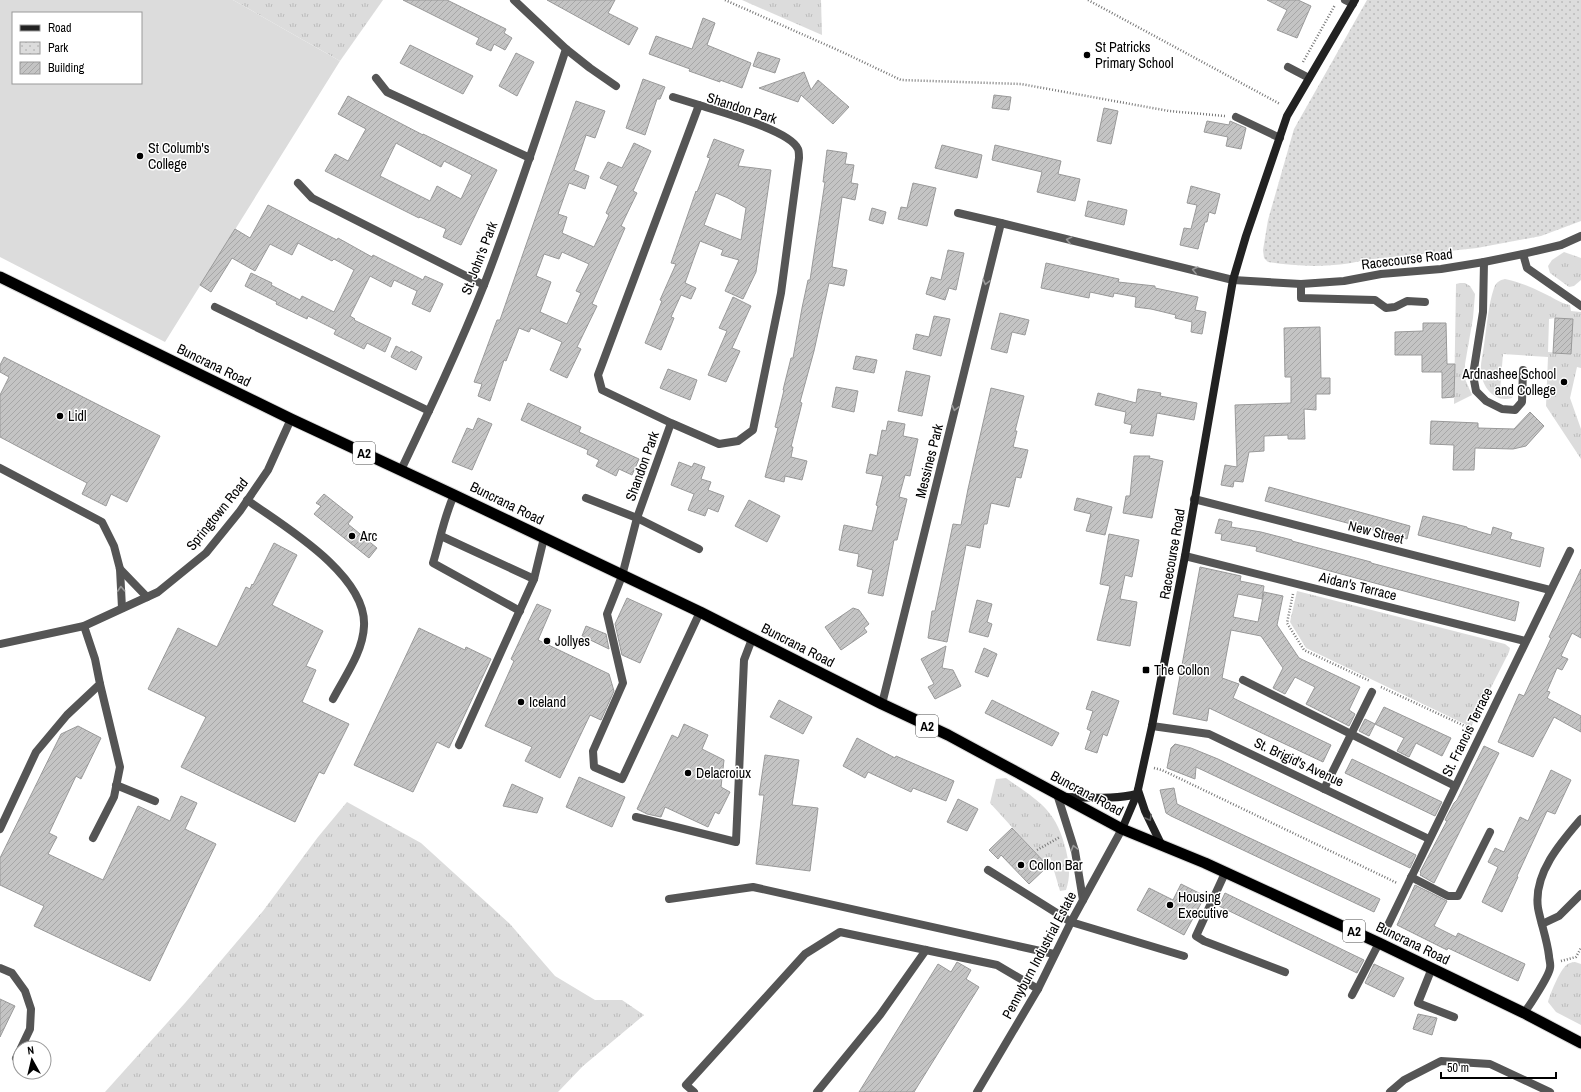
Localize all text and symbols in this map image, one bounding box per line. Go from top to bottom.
legend [12,12,142,84]
text: Road [48,20,72,36]
place label: St Patricks Primary School [1095,38,1173,72]
text: Park [48,40,68,56]
marker: St Patricks Primary School [1082,50,1092,60]
text: Building [48,60,85,76]
street label: Shandon Park [705,88,780,128]
place label: St Columb's College [148,139,210,173]
marker: St Columb's College [135,151,145,161]
street label: St. John's Park [457,219,501,297]
one-way arrow [1065,236,1072,244]
street label: Racecourse Road [1360,244,1454,274]
one-way arrow [1192,267,1198,275]
one-way arrow [983,279,991,285]
street label: Buncrana Road [174,339,254,391]
place label: Ardnashee School and College [1461,365,1556,399]
marker: Ardnashee School and College [1559,377,1569,387]
one-way arrow [952,405,960,411]
place label: Lidl [68,407,87,425]
marker: Lidl [55,411,65,421]
street label: Messines Park [911,422,947,500]
street label: Shandon Park [621,428,663,503]
road number: A2 [353,442,375,464]
street label: Springtown Road [182,474,252,554]
street label: Buncrana Road [467,477,547,529]
street label: Racecourse Road [1155,507,1189,601]
street label: New Street [1346,516,1406,548]
place label: Arc [359,527,377,545]
marker: Arc [347,531,357,541]
street label: Aidan's Terrace [1316,567,1399,604]
one-way arrow [117,586,126,592]
street label: Buncrana Road [758,619,838,671]
place label: Jollyes [555,632,590,650]
marker: Jollyes [542,636,552,646]
place label: The Collon [1154,661,1210,679]
marker: The Collon [1141,665,1151,675]
street label: St. Francis Terrace [1438,685,1496,779]
place label: Iceland [529,693,566,711]
marker: Iceland [516,697,526,707]
road number: A2 [916,715,938,737]
street label: St. Brigid's Avenue [1251,733,1347,791]
place label: Delacroiux [696,764,751,782]
street label: Buncrana Road [1048,766,1126,820]
marker: Delacroiux [683,768,693,778]
one-way arrow [1144,814,1151,822]
one-way arrow [1070,845,1079,852]
place label: Collon Bar [1029,856,1083,874]
marker: Collon Bar [1016,860,1026,870]
street label: Pennyburn Industrial Estate [998,888,1080,1022]
place label: Housing Executive [1178,888,1228,922]
marker: Housing Executive [1165,900,1175,910]
street label: Buncrana Road [1373,917,1453,969]
road number: A2 [1343,920,1365,942]
north arrow [12,1040,52,1080]
text: N [26,1043,35,1057]
scale bar [1441,1054,1556,1080]
text: 50 m [1447,1060,1469,1076]

